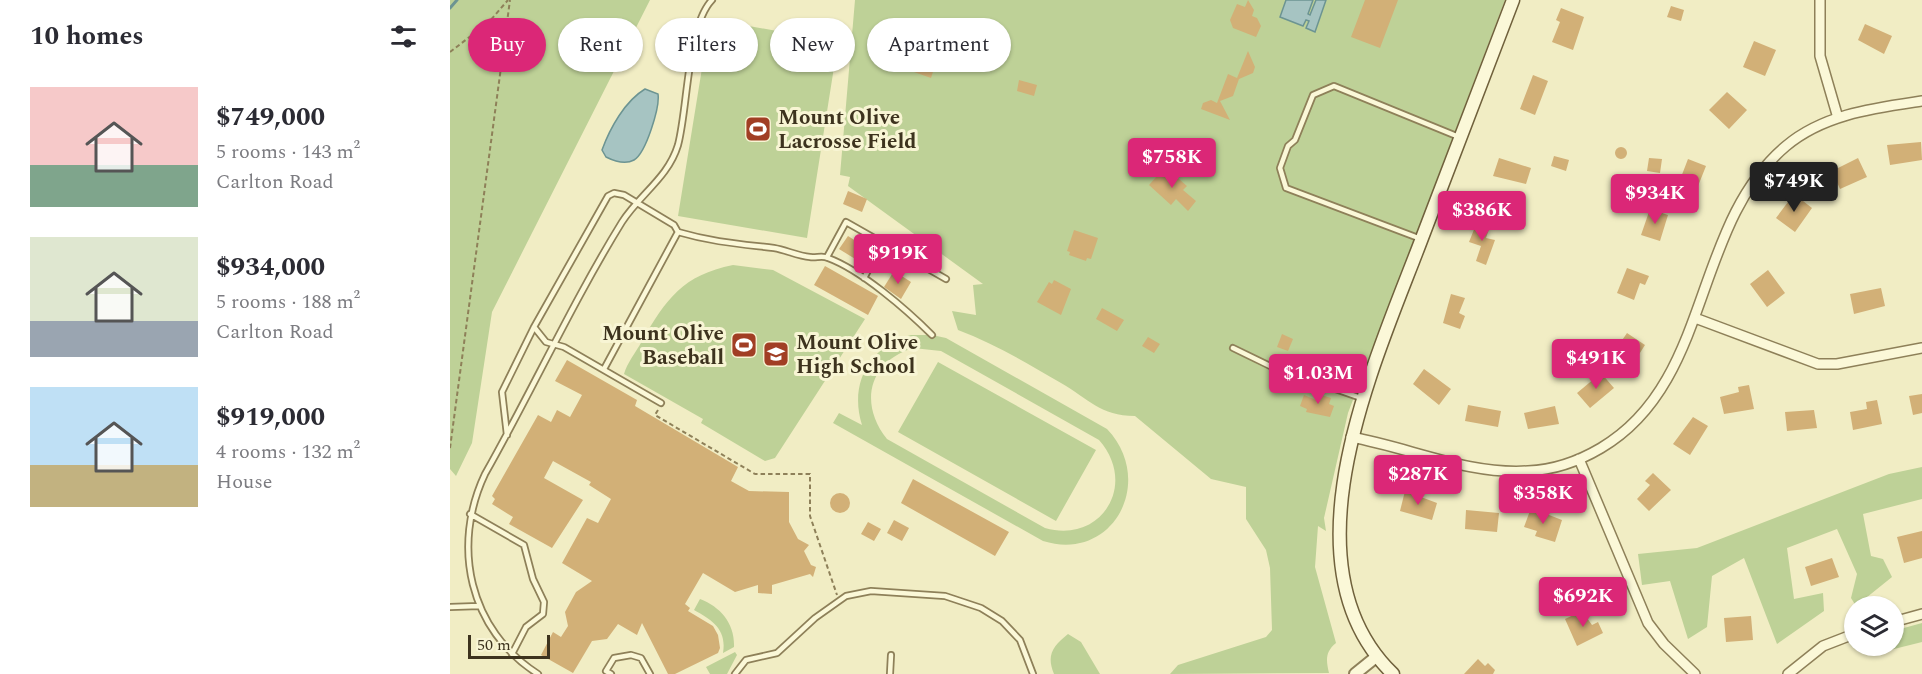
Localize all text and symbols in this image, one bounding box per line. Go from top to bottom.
text: 10 homes [30,16,144,56]
chip: Buy [468,18,546,72]
chip: Rent [558,18,643,72]
chip: Filters [655,18,758,72]
chip: New [770,18,855,72]
chip: Apartment [867,18,1011,72]
icon: filters [387,20,420,53]
text: $749,000 [216,97,325,137]
place label: Mount Olive Lacrosse Field [778,102,917,158]
icon: home [78,111,150,183]
sports icon: Mount Olive Lacrosse Field [743,114,773,144]
text: 5 rooms · 143 m² [216,137,360,167]
pin: $758K [1130,138,1214,189]
text: $758K [1142,142,1202,172]
pin: $749K [1752,162,1836,213]
text: $749K [1764,166,1824,196]
text: Carlton Road [216,167,334,197]
pin: $934K [1613,174,1697,225]
text: $934K [1625,178,1685,208]
pin: $386K [1440,191,1524,242]
text: $386K [1452,195,1512,225]
pin: $919K [856,234,940,285]
text: $919K [868,238,928,268]
text: $934,000 [216,247,325,287]
icon: home [78,261,150,333]
text: 5 rooms · 188 m² [216,287,360,317]
text: Carlton Road [216,317,334,347]
place label: Mount Olive Baseball [602,318,724,374]
place label: Mount Olive High School [796,327,918,383]
sports icon: Mount Olive Baseball [729,330,759,360]
school or university icon: Mount Olive High School [761,339,791,369]
pin: $491K [1554,339,1638,390]
text: $491K [1566,343,1626,373]
pin: $1.03M [1269,354,1367,405]
text: $1.03M [1283,358,1353,388]
text: $919,000 [216,397,325,437]
icon: home [78,411,150,483]
text: 4 rooms · 132 m² [216,437,360,467]
pin: $287K [1376,455,1460,506]
text: $287K [1388,459,1448,489]
text: House [216,467,273,497]
pin: $358K [1501,474,1585,525]
text: $358K [1513,478,1573,508]
pin: $692K [1541,577,1625,628]
text: $692K [1553,581,1613,611]
map controls [1844,596,1904,656]
button: layers [1844,596,1904,656]
scale bar [468,632,550,660]
text: 50 m [477,633,511,657]

